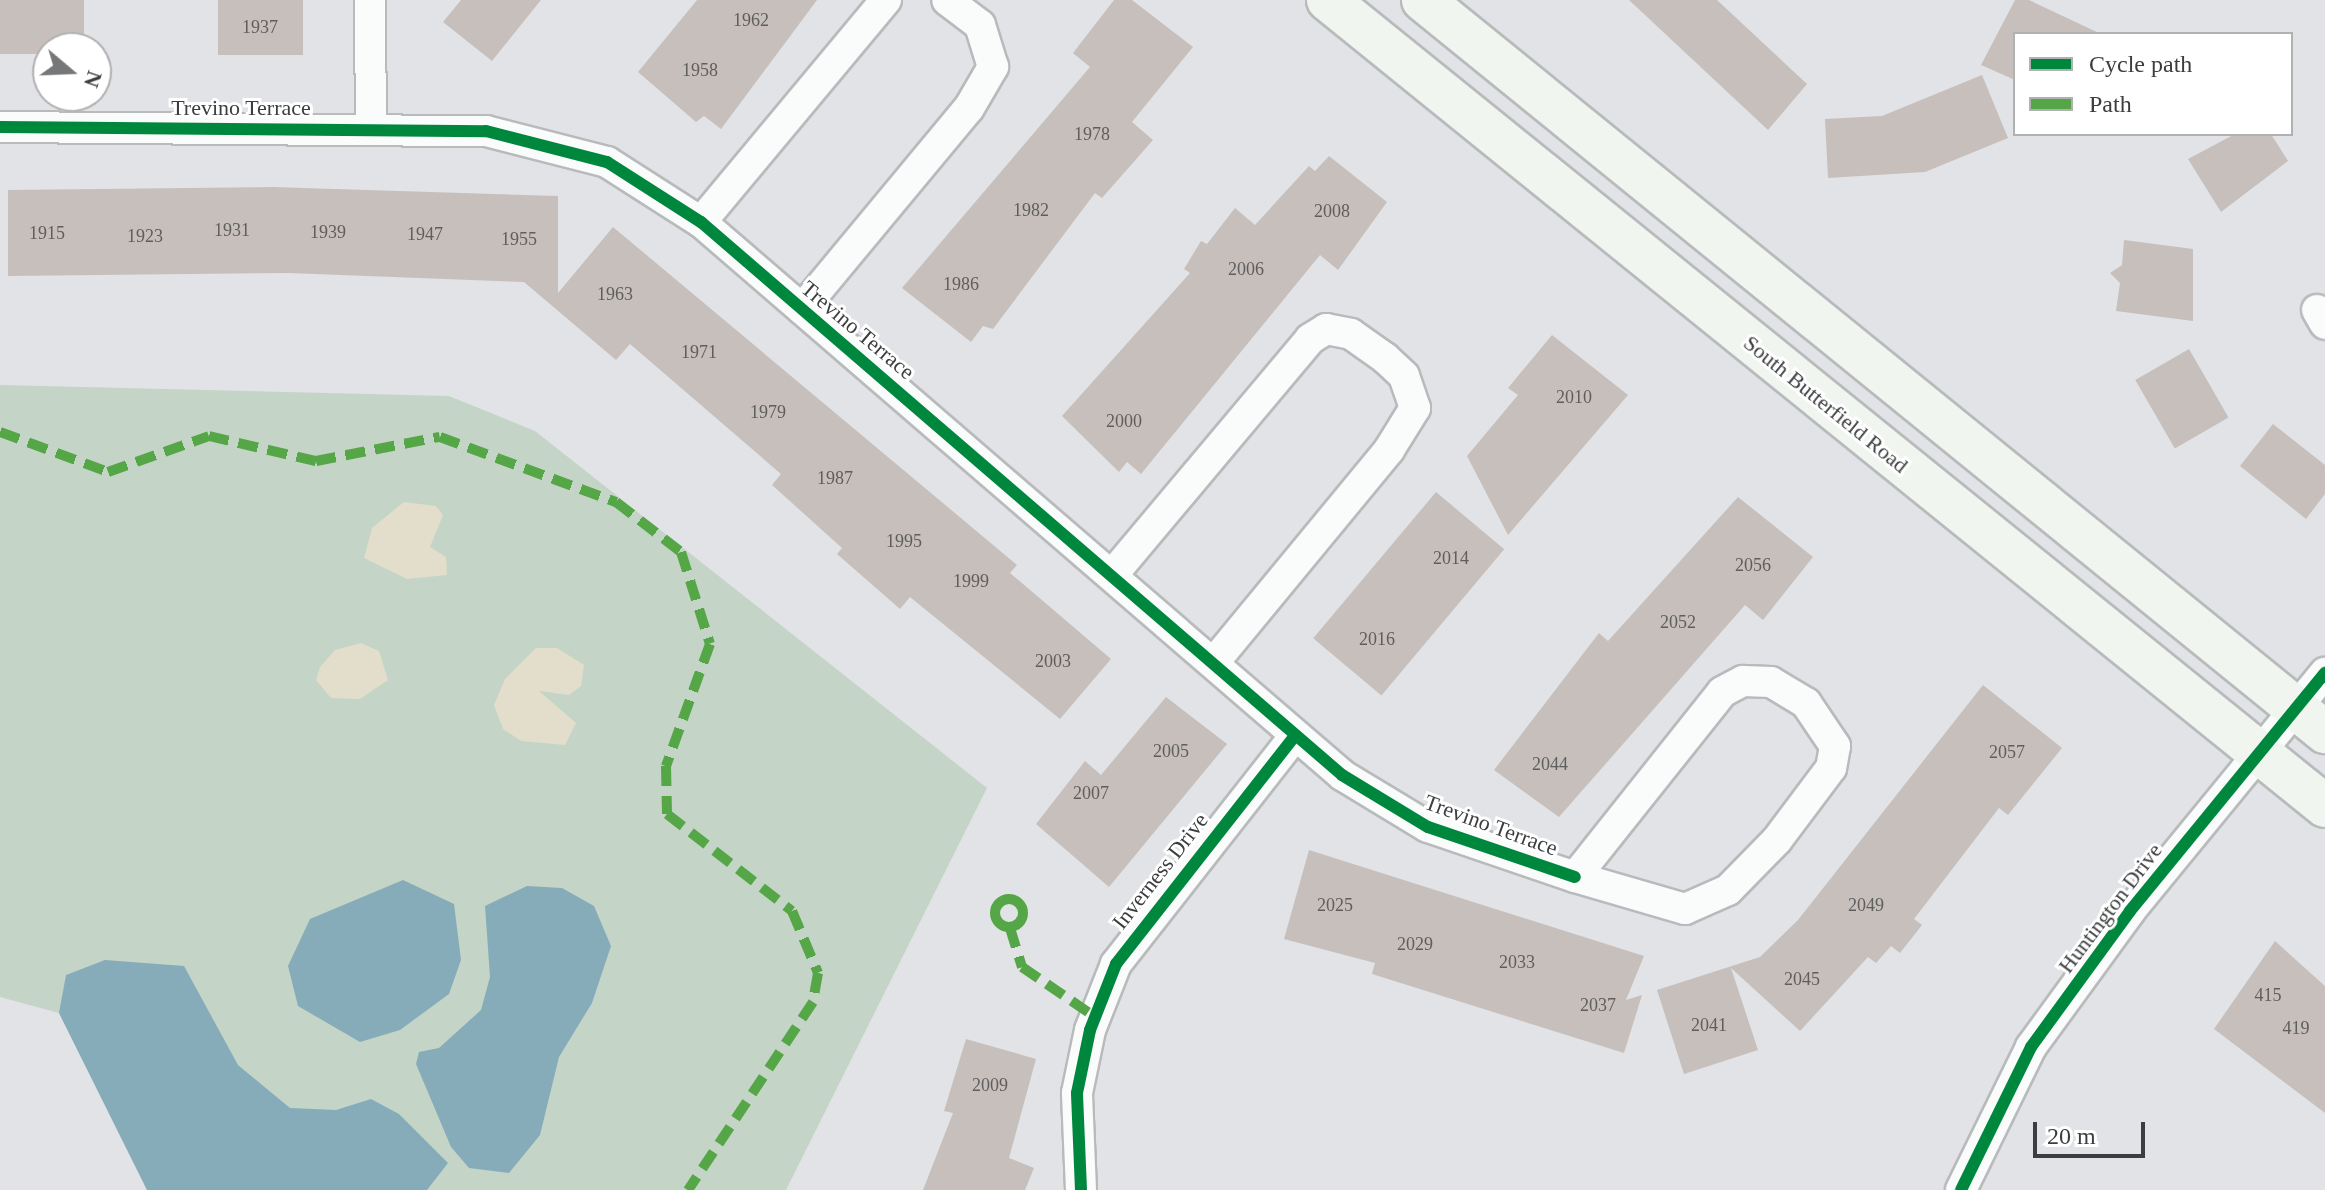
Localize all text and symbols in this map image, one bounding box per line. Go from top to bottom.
house number: 1962 [733,9,769,31]
house number: 1937 [242,16,278,38]
north arrow [32,32,112,112]
legend [2013,32,2293,136]
text: Cycle path [2089,51,2192,77]
house number: 1958 [682,59,718,81]
text: N [79,68,108,91]
text: Path [2089,91,2132,117]
street label: Trevino Terrace [171,95,311,121]
house number: 1978 [1074,123,1110,145]
house number: 1982 [1013,199,1049,221]
house number: 2008 [1314,200,1350,222]
house number: 1931 [214,219,250,241]
house number: 1939 [310,221,346,243]
house number: 1915 [29,222,65,244]
house number: 1947 [407,223,443,245]
house number: 1923 [127,225,163,247]
house number: 1955 [501,228,537,250]
house number: 2006 [1228,258,1264,280]
house number: 1986 [943,273,979,295]
street label: Trevino Terrace [796,275,920,385]
house number: 1963 [597,283,633,305]
street label: South Butterfield Road [1738,330,1914,478]
house number: 1971 [681,341,717,363]
house number: 2010 [1556,386,1592,408]
house number: 1979 [750,401,786,423]
house number: 2000 [1106,410,1142,432]
house number: 1987 [817,467,853,489]
house number: 1995 [886,530,922,552]
house number: 2014 [1433,547,1469,569]
house number: 2056 [1735,554,1771,576]
house number: 1999 [953,570,989,592]
house number: 2052 [1660,611,1696,633]
house number: 2016 [1359,628,1395,650]
house number: 2003 [1035,650,1071,672]
house number: 2005 [1153,740,1189,762]
house number: 2057 [1989,741,2025,763]
house number: 2044 [1532,753,1568,775]
house number: 2007 [1073,782,1109,804]
street label: Trevino Terrace [1421,789,1561,861]
street label: Inverness Drive [1107,808,1213,934]
street label: Huntington Drive [2053,838,2167,978]
house number: 2025 [1317,894,1353,916]
house number: 2049 [1848,894,1884,916]
house number: 2029 [1397,933,1433,955]
house number: 2033 [1499,951,1535,973]
house number: 2045 [1784,968,1820,990]
house number: 415 [2254,984,2282,1006]
house number: 2037 [1580,994,1616,1016]
house number: 2041 [1691,1014,1727,1036]
house number: 419 [2282,1017,2310,1039]
house number: 2009 [972,1074,1008,1096]
scale bar [2037,1106,2149,1156]
text: 20 m [2047,1123,2096,1149]

